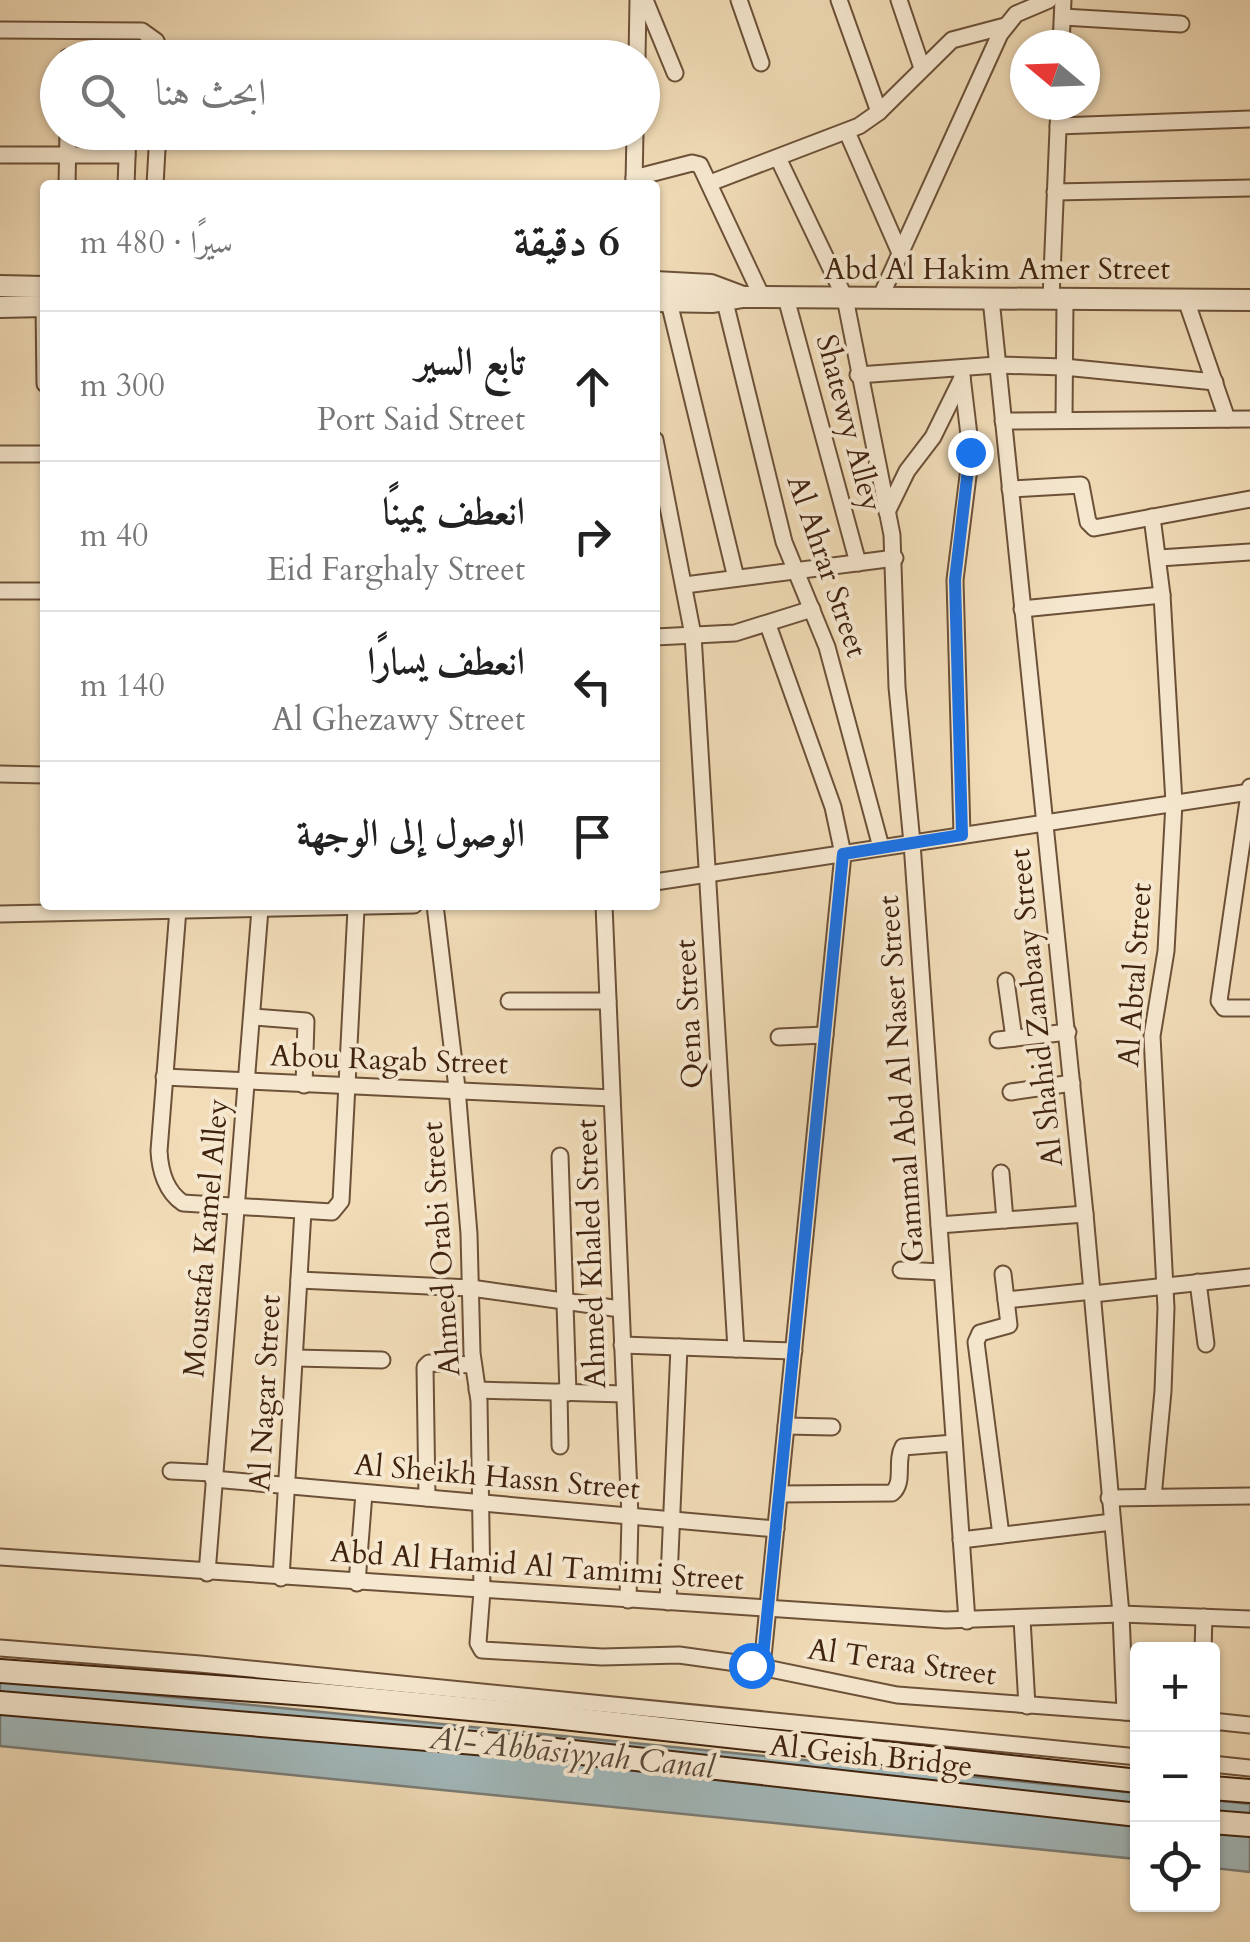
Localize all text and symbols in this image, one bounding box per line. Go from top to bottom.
north arrow [1010,30,1100,120]
search box [40,40,660,150]
text: ابحث هنا [155,67,267,119]
icon: search [75,68,130,123]
text: 6 دقيقة [514,213,620,270]
text: سيرًا · 480 m [80,221,233,265]
street label: Abd Al Hakim Amer Street [824,249,1171,290]
street label: Shatewy Alley [806,330,892,516]
text: تابع السير [416,336,525,388]
icon: ahead [565,359,620,414]
text: 300 m [80,364,165,408]
text: Port Said Street [317,398,525,442]
route end [948,430,994,476]
street label: Al Ahrar Street [777,470,877,663]
text: انعطف يمينًا [382,486,525,538]
icon: right [565,509,620,564]
text: 40 m [80,514,148,558]
text: Eid Farghaly Street [267,548,525,592]
text: انعطف يسارًا [367,636,525,688]
icon: left [565,659,620,714]
text: 140 m [80,664,165,708]
text: Al Ghezawy Street [272,698,525,742]
text: الوصول إلى الوجهة [296,808,525,860]
icon: arrive [565,809,620,864]
street label: Al Shahid Zanbaay Street [999,846,1073,1169]
street label: Al Abtal Street [1108,881,1162,1069]
street label: Gammal Abd Al Naser Street [868,894,934,1264]
street label: Qena Street [665,938,713,1090]
street label: Abou Ragab Street [269,1035,509,1085]
street label: Moustafa Kamel Alley [173,1097,239,1379]
street label: Ahmed Khaled Street [566,1118,616,1390]
street label: Ahmed Orabi Street [412,1120,470,1378]
street label: Al Nagar Street [239,1293,291,1492]
street label: Al Sheikh Hassn Street [352,1444,642,1510]
street label: Abd Al Hamid Al Tamimi Street [329,1531,746,1601]
street label: Al Teraa Street [805,1628,999,1696]
map controls [1130,1642,1220,1912]
button: + [1130,1642,1220,1732]
route start [729,1643,775,1689]
water label: Al-ʿAbbāsiyyah Canal [426,1716,718,1790]
street label: Al Geish Bridge [768,1725,974,1787]
button: − [1130,1732,1220,1822]
button: locate [1130,1822,1220,1912]

